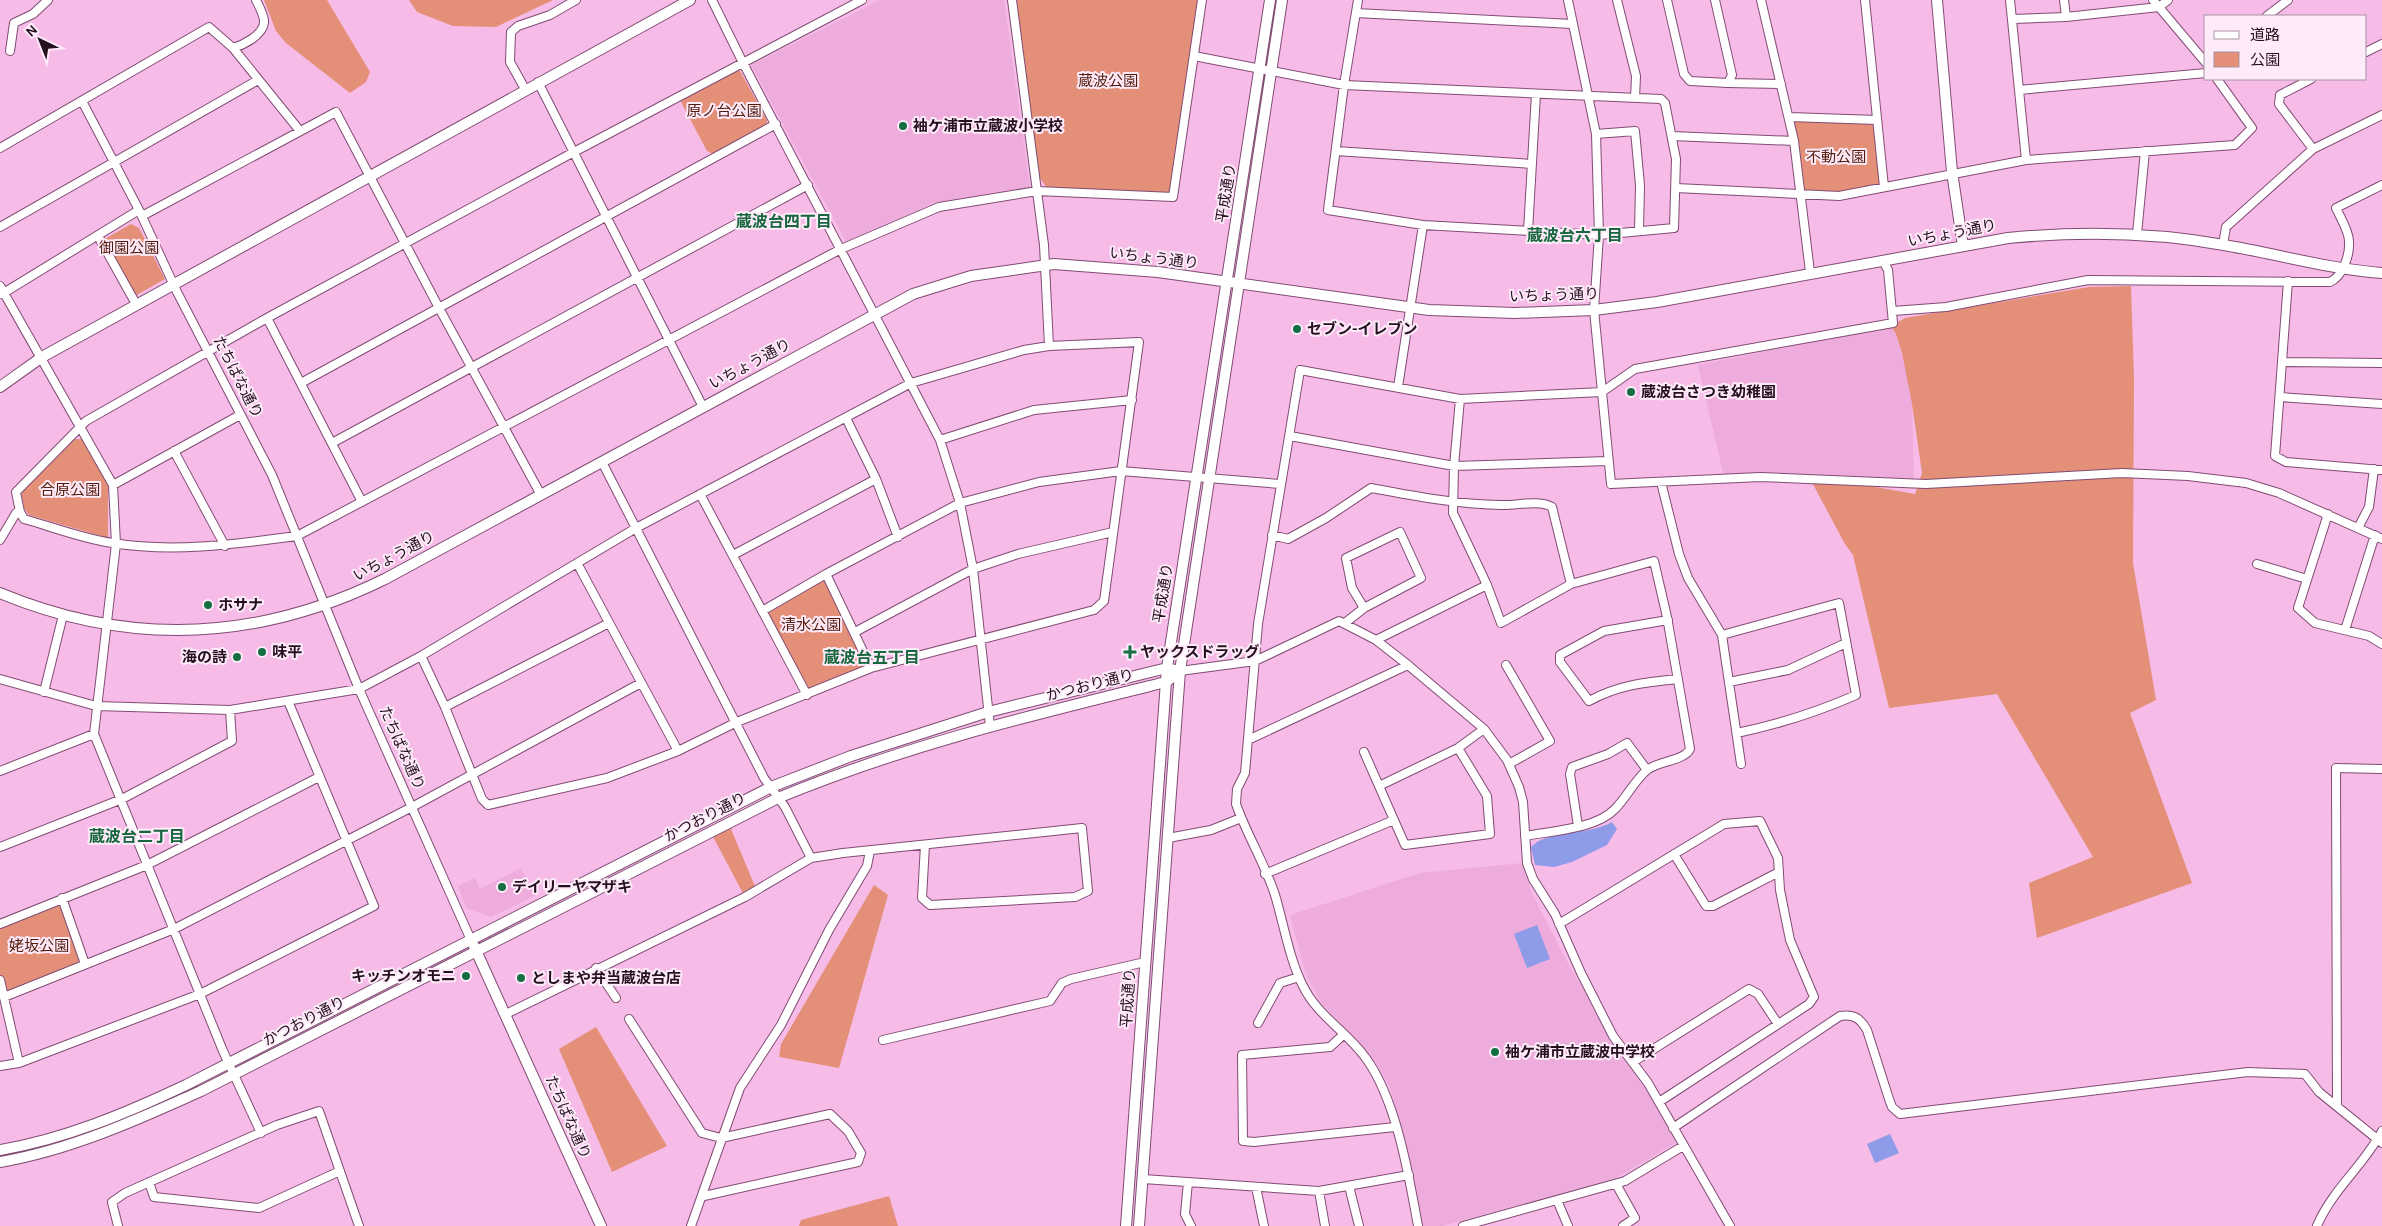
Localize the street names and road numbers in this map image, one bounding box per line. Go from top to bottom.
street label: 平成通り [1212,162,1240,224]
street label: いちょう通り [1906,216,1998,250]
street label: いちょう通り [1108,244,1200,272]
street label: いちょう通り [1509,284,1599,306]
street label: たちばな通り [210,333,266,421]
street label: いちょう通り [706,335,794,393]
street label: いちょう通り [350,527,438,585]
street label: 平成通り [1149,562,1177,624]
street label: かつおり通り [1044,665,1136,705]
street label: たちばな通り [375,703,429,793]
street label: かつおり通り [661,789,749,845]
street label: 平成通り [1117,967,1139,1029]
street label: かつおり通り [260,993,348,1049]
street label: たちばな通り [541,1072,595,1162]

